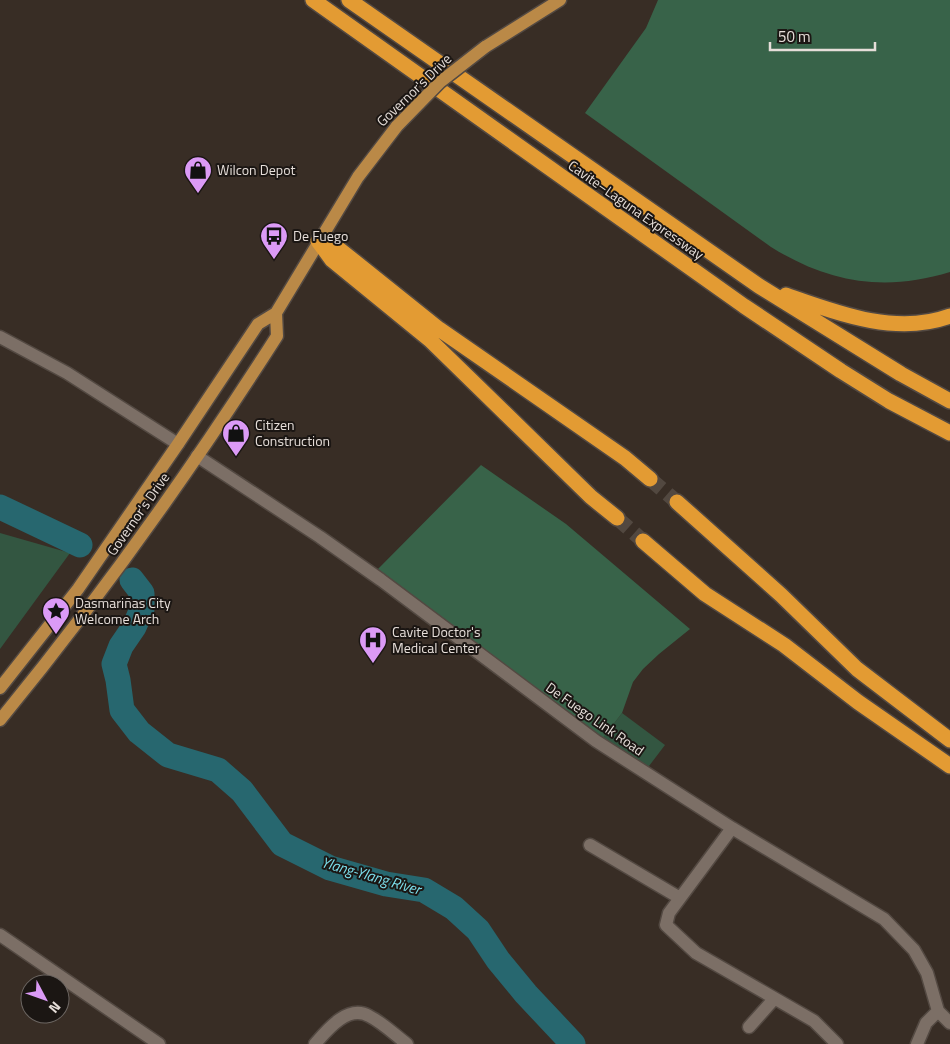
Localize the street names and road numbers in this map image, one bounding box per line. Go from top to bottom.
street label: Governor's Drive [371,48,456,131]
street label: Cavite–Laguna Expressway [564,155,709,265]
street label: Governor's Drive [101,468,174,560]
street label: De Fuego Link Road [542,677,649,760]

